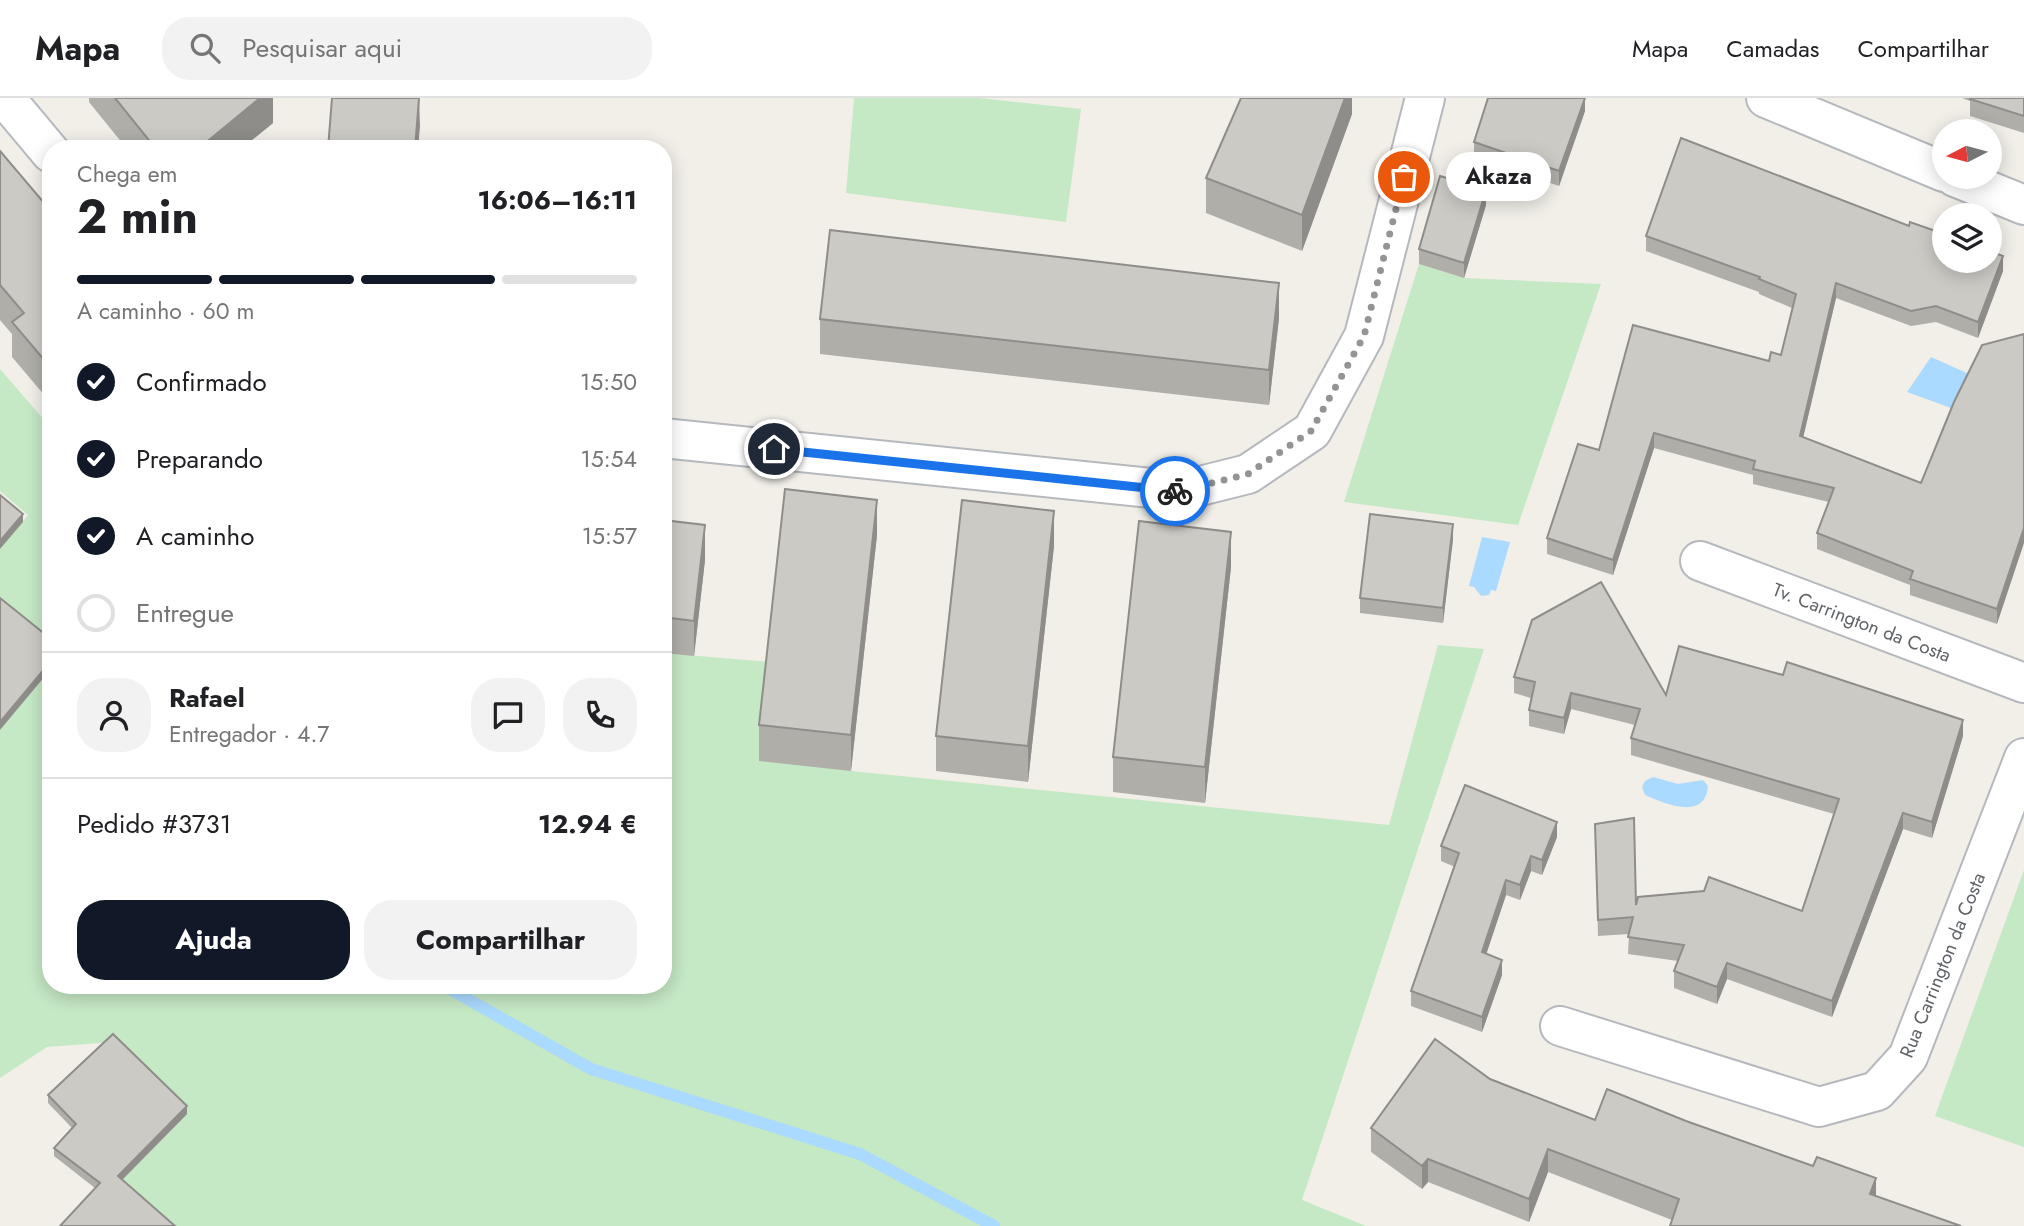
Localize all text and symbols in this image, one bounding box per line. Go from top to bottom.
search box [162,17,652,80]
text: Mapa [35,25,120,72]
icon: search [186,29,224,67]
text: Pesquisar aqui [242,29,402,67]
text: Mapa [1632,31,1688,66]
text: Camadas [1726,31,1819,66]
text: Compartilhar [1857,31,1989,66]
north arrow [1932,119,2002,189]
map controls [1932,119,2002,273]
pin [1374,147,1434,207]
callout: Akaza [1446,153,1551,202]
text: Chega em [77,157,178,191]
icon: bag [1385,158,1423,196]
text: Akaza [1465,159,1532,193]
text: 16:06–16:11 [478,181,637,219]
text: 2 min [77,184,198,250]
button: layers [1932,203,2002,273]
text: A caminho · 60 m [77,294,254,328]
icon: check [77,363,115,401]
text: Confirmado [136,363,267,401]
text: 15:50 [580,365,637,399]
pin [744,419,804,479]
icon: home [755,430,793,468]
icon: check [77,440,115,478]
text: Preparando [136,440,263,478]
text: 15:54 [580,442,637,476]
courier [1140,456,1210,526]
icon: bike [1156,472,1194,510]
icon: check [77,517,115,555]
text: A caminho [136,517,254,555]
text: 15:57 [582,519,637,553]
street label: Tv. Carrington da Costa [1769,576,1955,669]
text: Entregue [136,594,234,632]
button: person [77,678,151,752]
button: chat [471,678,545,752]
button: phone [563,678,637,752]
text: Rafael [169,679,245,717]
text: Entregador · 4.7 [169,717,329,751]
text: Pedido #3731 [77,805,231,843]
text: 12.94 € [538,805,637,843]
street label: Rua Carrington da Costa [1893,869,1992,1062]
button: Ajuda [77,900,350,980]
button: Compartilhar [364,900,637,980]

